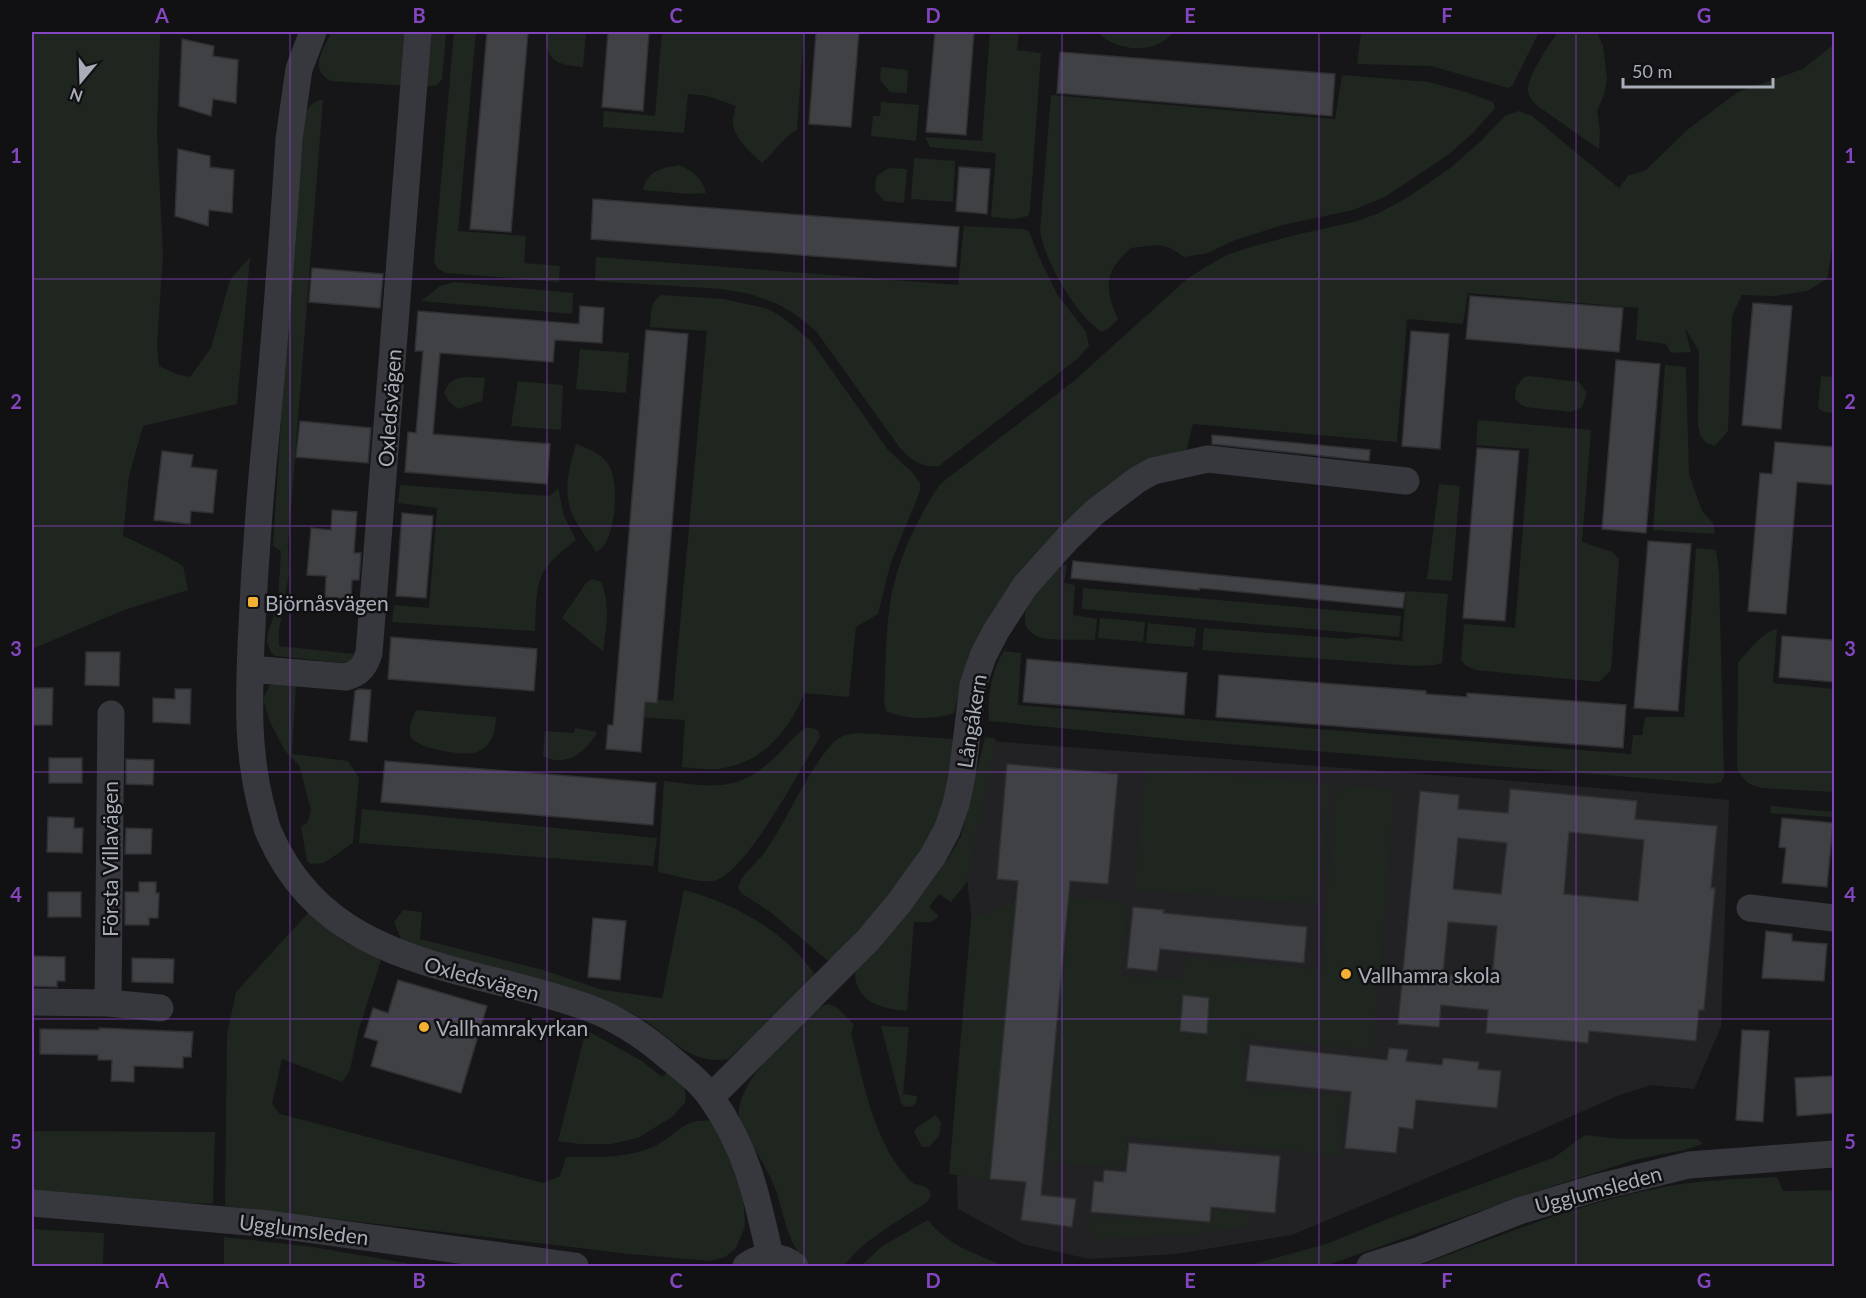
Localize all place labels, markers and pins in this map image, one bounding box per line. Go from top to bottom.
place label: Björnåsvägen [265,590,389,615]
marker: Björnåsvägen [246,595,260,609]
place label: Vallhamra skola [1358,962,1500,987]
marker: Vallhamra skola [1339,967,1353,981]
place label: Vallhamrakyrkan [436,1015,588,1040]
marker: Vallhamrakyrkan [417,1020,431,1034]

